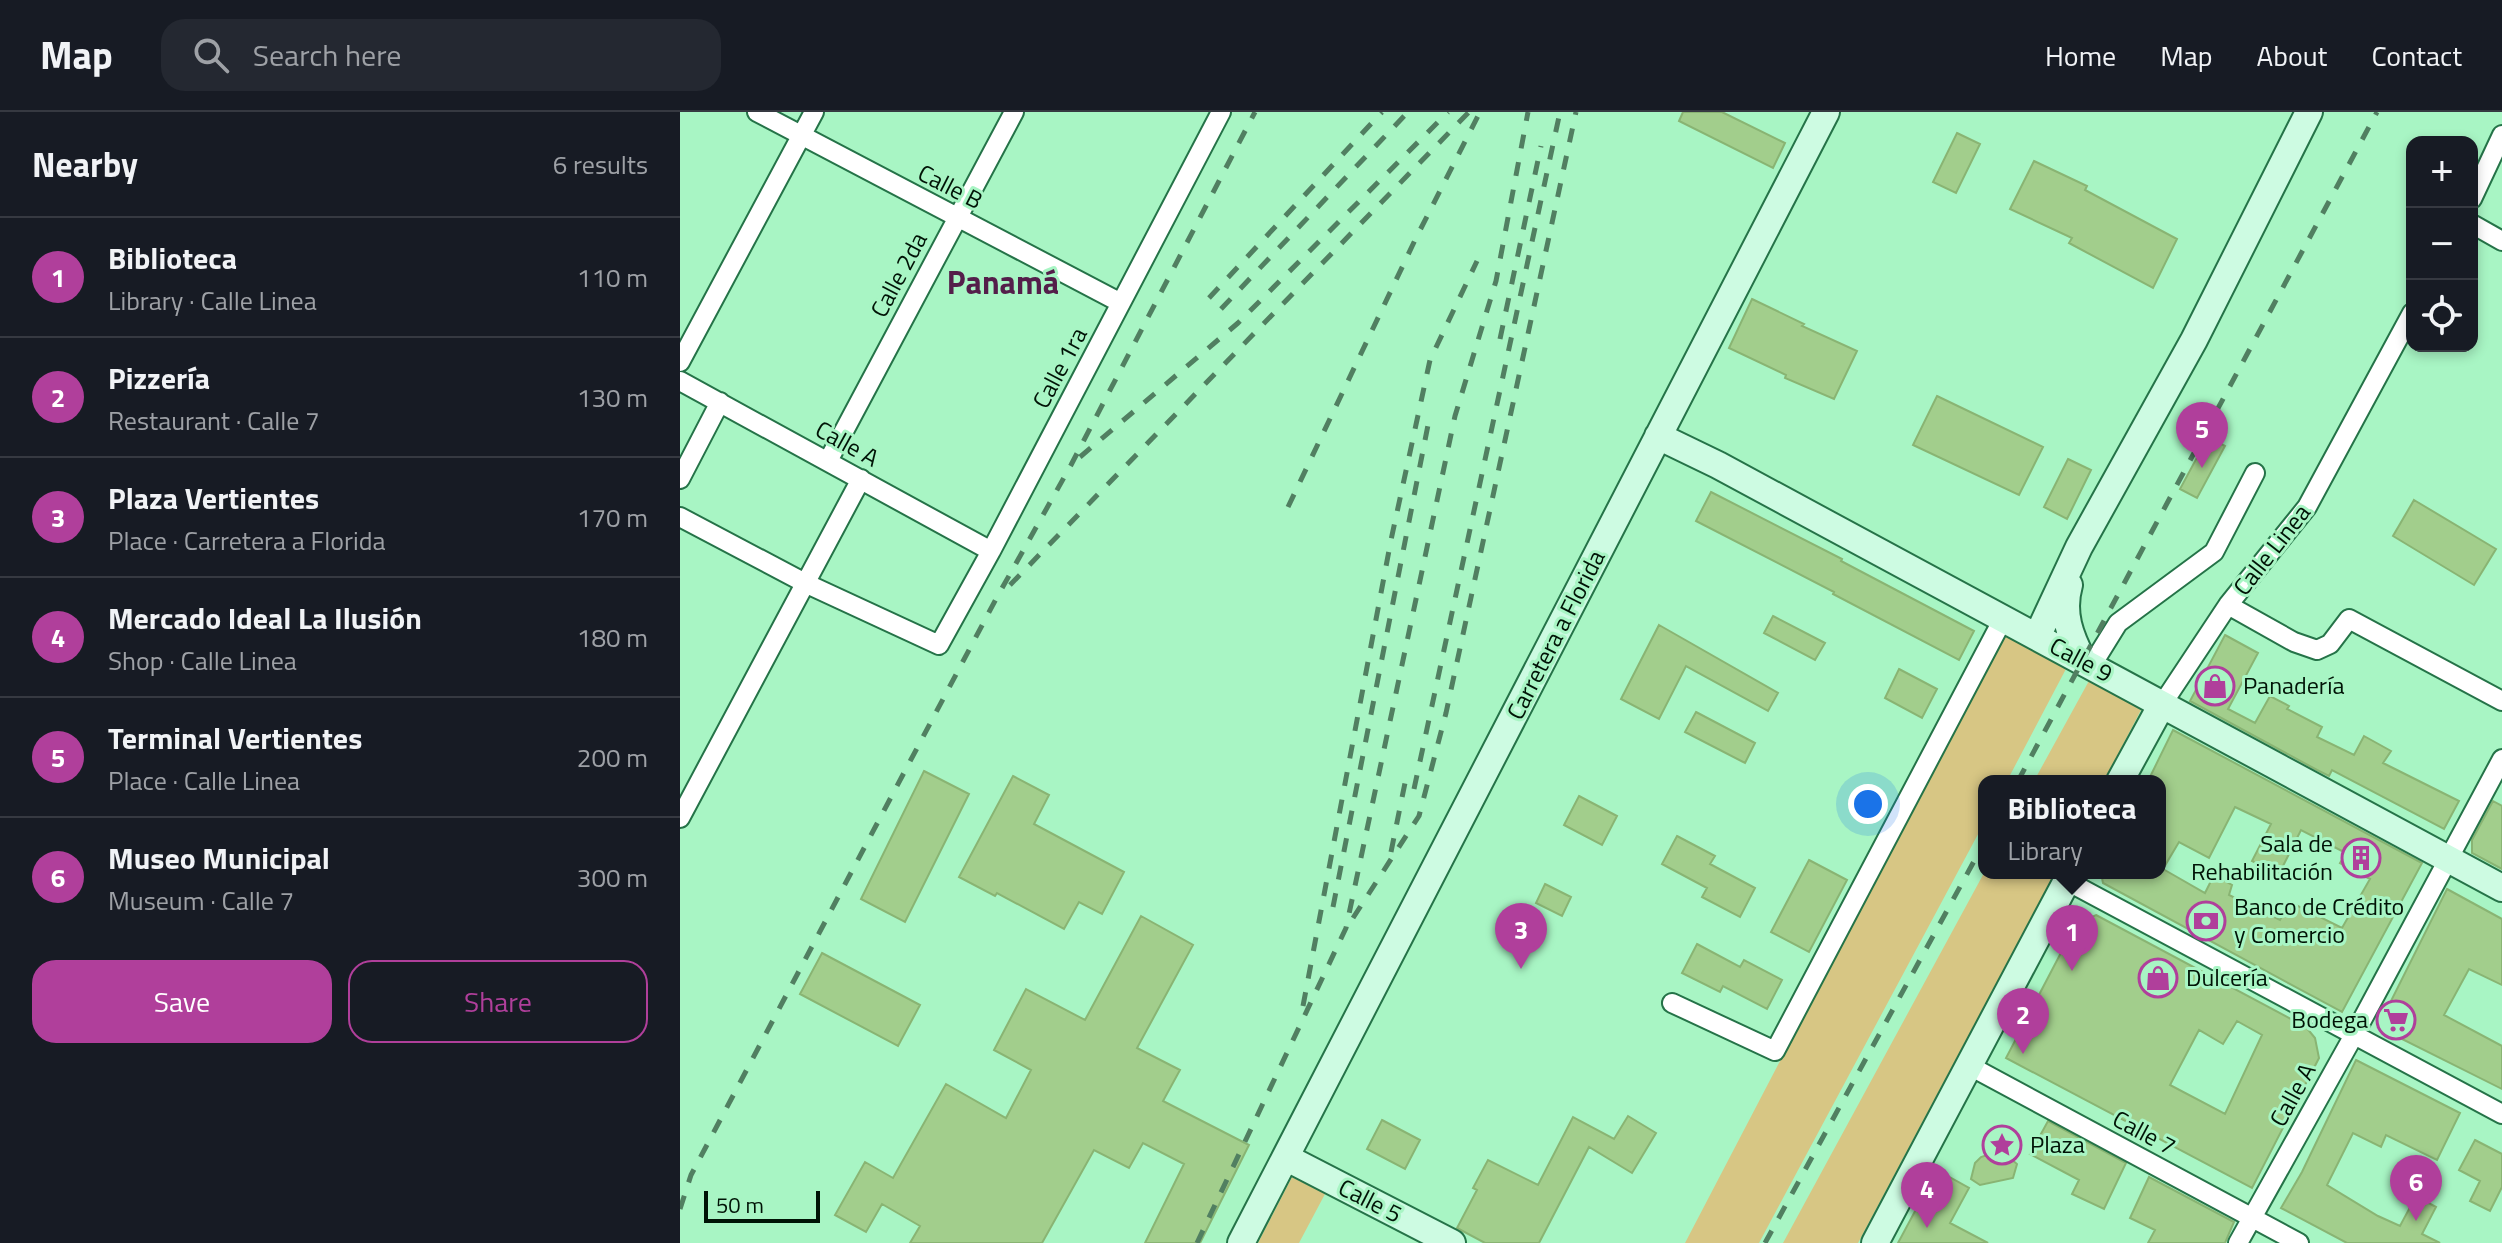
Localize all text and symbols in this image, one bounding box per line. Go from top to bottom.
search box [161,19,721,91]
text: Map [40,26,113,84]
text: Search here [253,32,402,78]
icon: search [189,33,233,77]
text: Home [2045,34,2116,77]
text: Map [2160,34,2213,77]
text: About [2257,34,2327,77]
text: Contact [2371,34,2462,77]
map controls [2406,136,2478,352]
button: + [2406,136,2478,208]
text: Nearby [32,138,138,190]
text: 6 results [553,145,648,184]
street label: Calle B [912,155,989,218]
button: − [2406,208,2478,280]
street label: Calle 2da [861,226,936,323]
text: Biblioteca [108,235,237,281]
text: 1 [51,258,65,297]
text: 110 m [577,258,648,297]
district label: Panamá [947,258,1059,306]
button: locate [2406,280,2478,352]
text: Library · Calle Linea [108,281,317,320]
street label: Calle 1ra [1023,321,1096,415]
text: Pizzería [108,355,210,401]
text: 2 [51,378,65,417]
text: 130 m [577,378,648,417]
text: Restaurant · Calle 7 [108,401,320,440]
pin: 5 [2176,402,2228,468]
street label: Calle A [809,411,886,475]
text: Plaza Vertientes [108,475,319,521]
street label: Calle Linea [2224,496,2318,603]
text: 3 [51,498,65,537]
text: 170 m [577,498,648,537]
text: Place · Carretera a Florida [108,521,385,560]
street label: Carretera a Florida [1497,543,1613,726]
text: Mercado Ideal La Ilusión [108,595,422,641]
text: 4 [51,618,65,657]
text: 180 m [577,618,648,657]
street label: Calle 9 [2043,627,2120,691]
text: Shop · Calle Linea [108,641,297,680]
shop icon: Panadería [2194,665,2236,707]
place label: Panadería [2243,667,2344,703]
text: Terminal Vertientes [108,715,362,761]
text: 5 [51,738,65,777]
text: 200 m [577,738,648,777]
text: Place · Calle Linea [108,761,300,800]
popup [1978,775,2166,879]
your location [1848,784,1888,824]
text: Biblioteca [2007,785,2137,831]
place label: Sala de Rehabilitación [2191,825,2333,889]
text: Library [2007,831,2083,870]
text: Museo Municipal [108,835,330,881]
building icon: Sala de Rehabilitación [2340,837,2382,879]
text: 6 [51,858,65,897]
text: 300 m [577,858,648,897]
text: Museum · Calle 7 [108,881,294,920]
place label: Banco de Crédito y Comercio [2234,888,2404,952]
bank icon: Banco de Crédito y Comercio [2185,900,2227,942]
pin: 3 [1495,903,1547,969]
pin: 1 [2046,905,2098,971]
shop icon: Dulcería [2137,957,2179,999]
place label: Dulcería [2186,959,2268,995]
button: Save [32,960,332,1043]
button: Share [348,960,648,1043]
pin: 2 [1997,988,2049,1054]
supermarket icon: Bodega [2375,999,2417,1041]
place label: Bodega [2291,1001,2368,1037]
street label: Calle A [2260,1056,2324,1133]
street label: Calle 7 [2106,1100,2183,1164]
place icon: Plaza [1981,1124,2023,1166]
place label: Plaza [2030,1126,2085,1162]
pin: 6 [2390,1155,2442,1221]
pin: 4 [1901,1162,1953,1228]
street label: Calle 5 [1332,1169,1408,1231]
scale bar [704,1187,820,1223]
text: 50 m [716,1188,764,1222]

